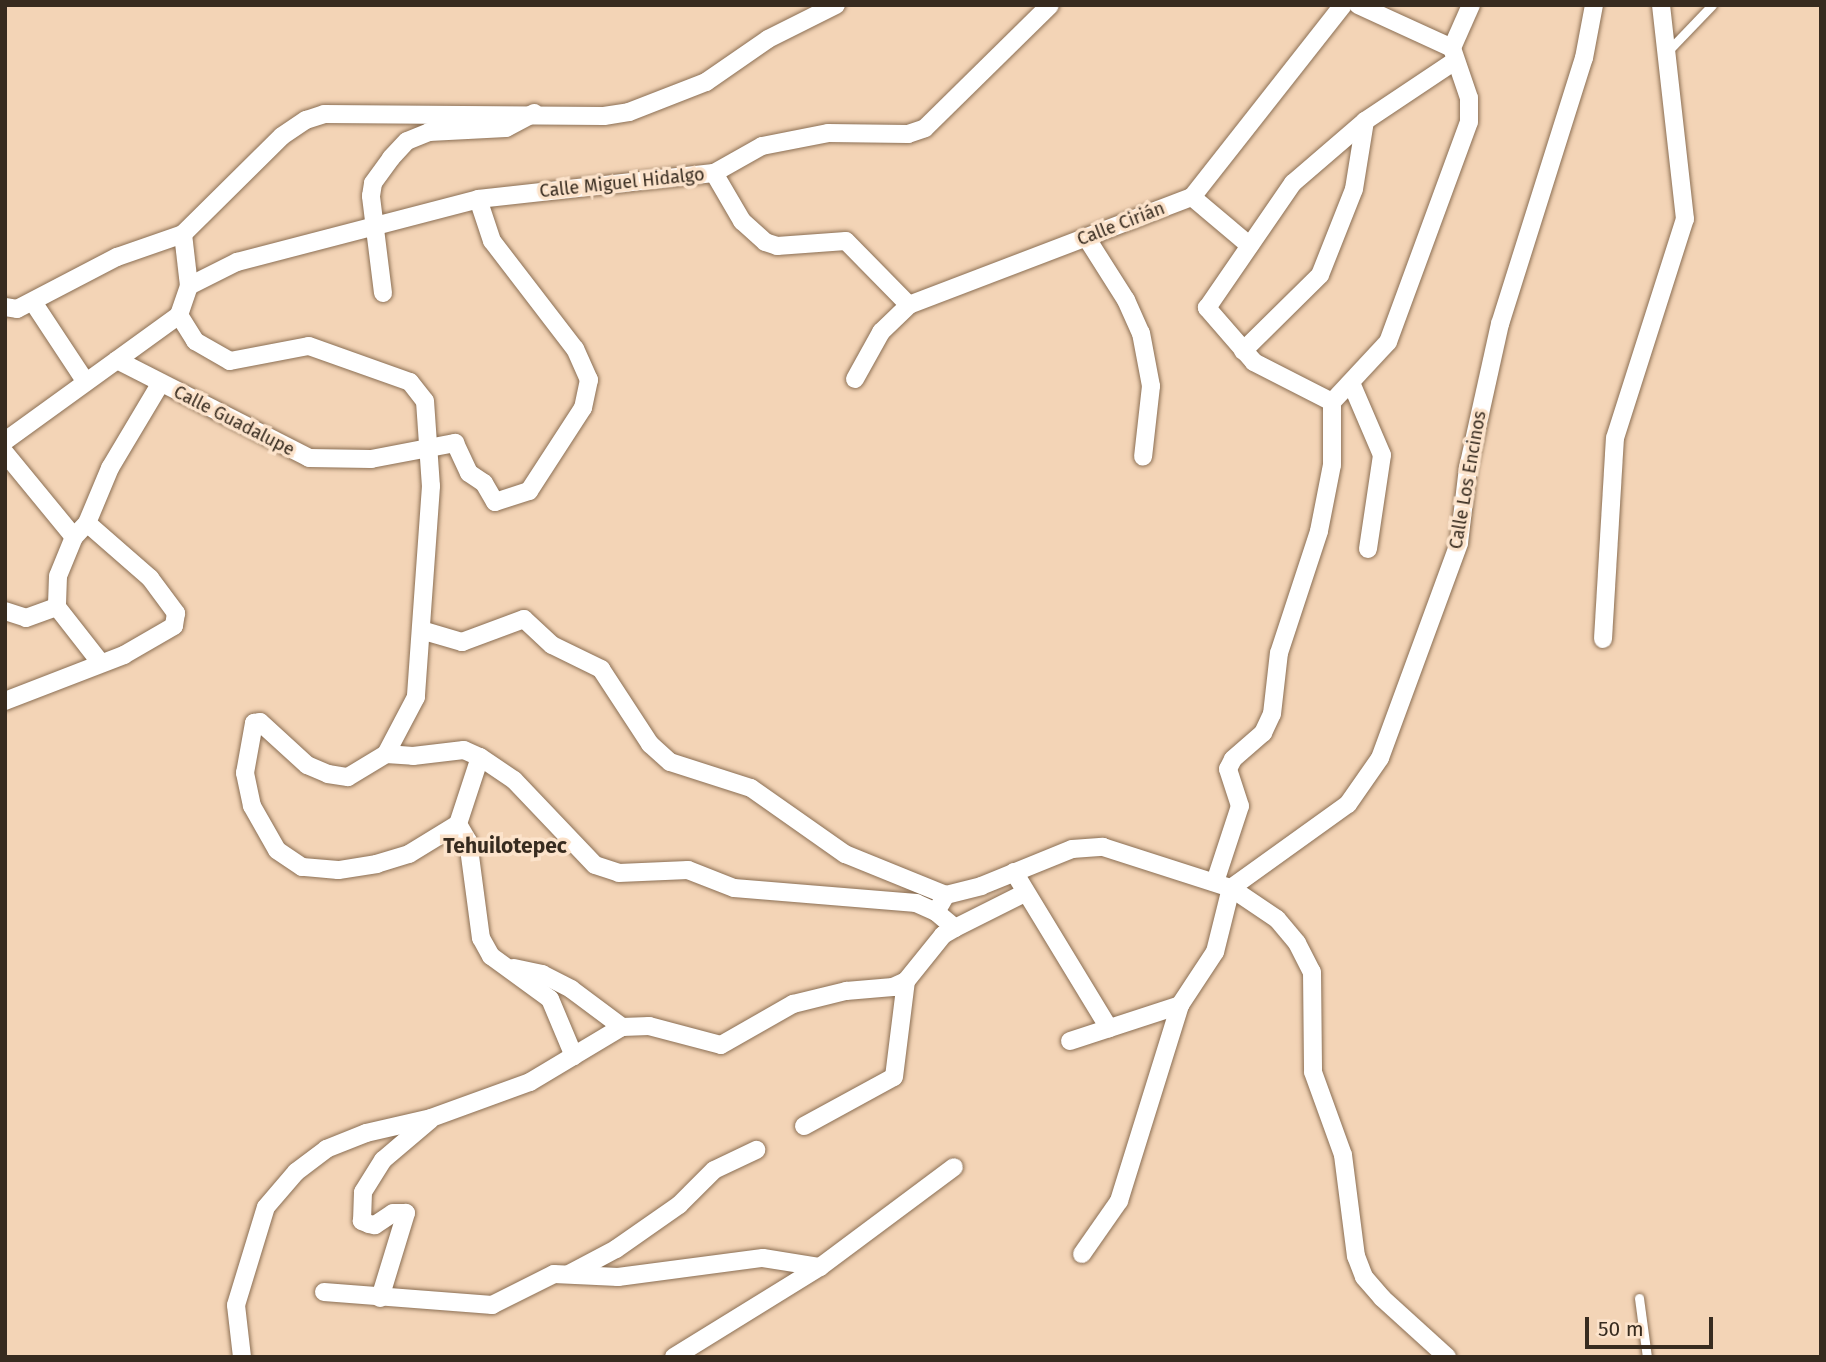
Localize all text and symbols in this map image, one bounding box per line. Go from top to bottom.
street label: Calle Miguel Hidalgo [538,164,706,202]
street label: Calle Cirián [1074,197,1168,251]
street label: Calle Guadalupe [170,381,298,461]
street label: Calle Los Encinos [1445,409,1491,551]
district label: Tehuilotepec [443,833,567,859]
scale bar [1588,1302,1716,1346]
text: 50 m [1598,1316,1644,1342]

